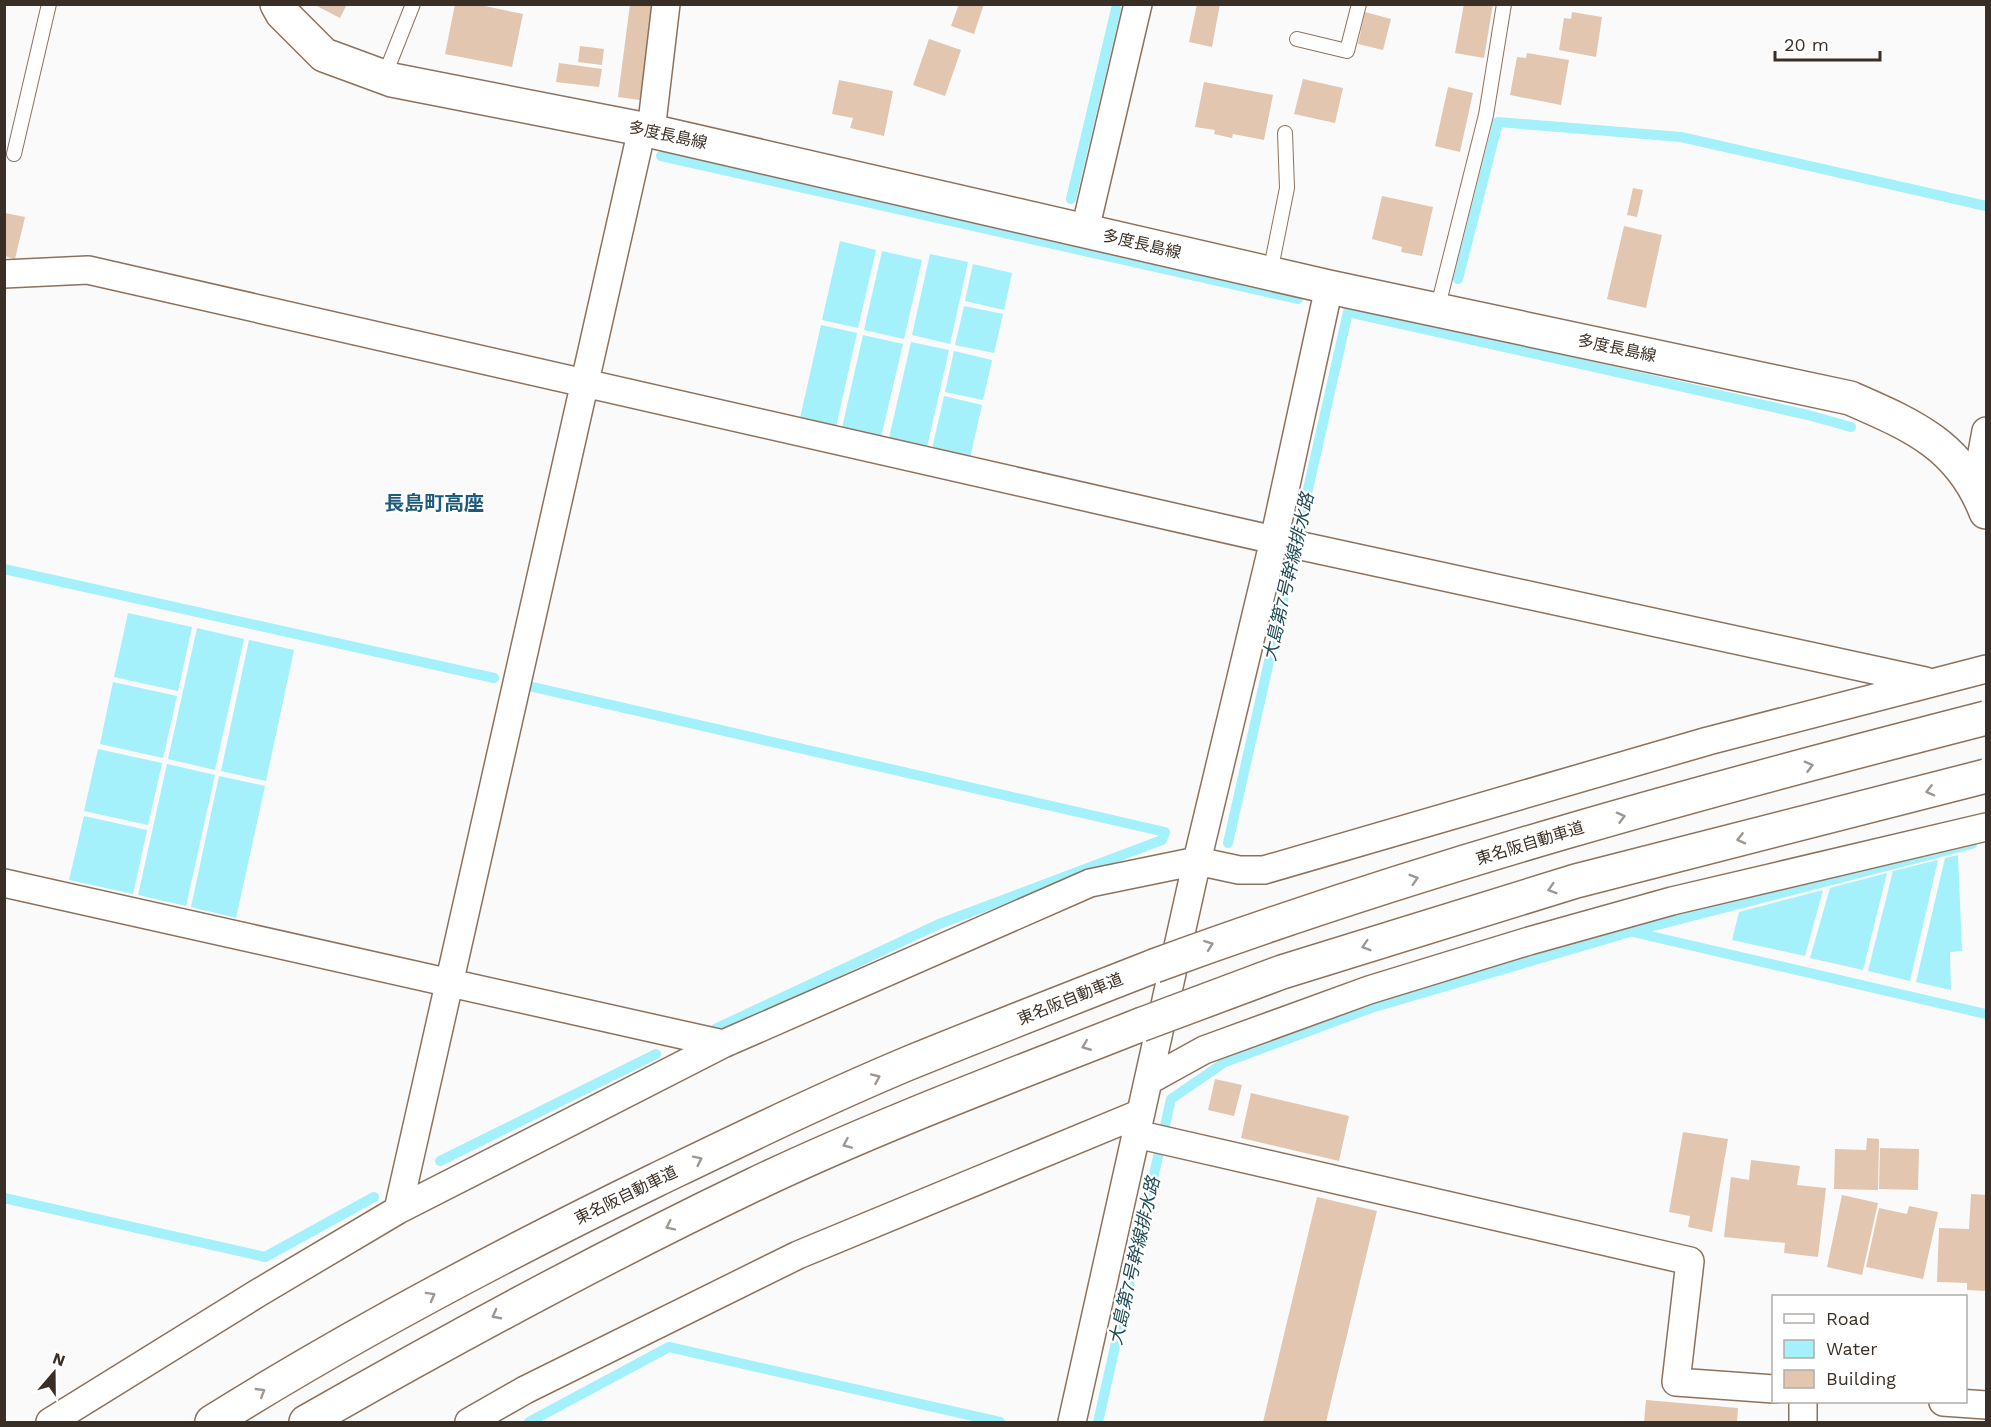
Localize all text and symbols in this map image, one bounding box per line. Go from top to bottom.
scale bar [1775,24,1880,62]
text: 20 m [1784,34,1829,55]
street label: 多度長島線 [627,117,709,153]
street label: 多度長島線 [1101,226,1183,262]
street label: 多度長島線 [1576,330,1658,366]
water label: 大島第7号幹線排水路 [1258,489,1318,663]
district label: 長島町高座 [384,491,484,515]
one-way arrow [1804,760,1814,773]
one-way arrow [1925,783,1935,796]
one-way arrow [1616,811,1626,824]
street label: 東名阪自動車道 [1474,818,1586,868]
one-way arrow [1736,832,1747,844]
one-way arrow [1408,873,1419,886]
one-way arrow [1547,882,1558,894]
one-way arrow [1361,939,1372,951]
one-way arrow [1203,940,1214,953]
street label: 東名阪自動車道 [1015,969,1125,1029]
one-way arrow [1081,1039,1092,1051]
one-way arrow [869,1074,880,1086]
one-way arrow [842,1137,853,1149]
one-way arrow [692,1155,703,1167]
street label: 東名阪自動車道 [571,1162,681,1228]
water label: 大島第7号幹線排水路 [1104,1173,1164,1347]
one-way arrow [666,1219,676,1230]
one-way arrow [425,1292,436,1303]
legend [1772,1295,1967,1403]
one-way arrow [492,1308,503,1319]
text: Road [1826,1308,1870,1329]
text: Water [1826,1338,1878,1359]
north arrow [24,1343,84,1403]
text: N [50,1348,68,1370]
text: Building [1826,1368,1896,1389]
one-way arrow [255,1387,265,1399]

